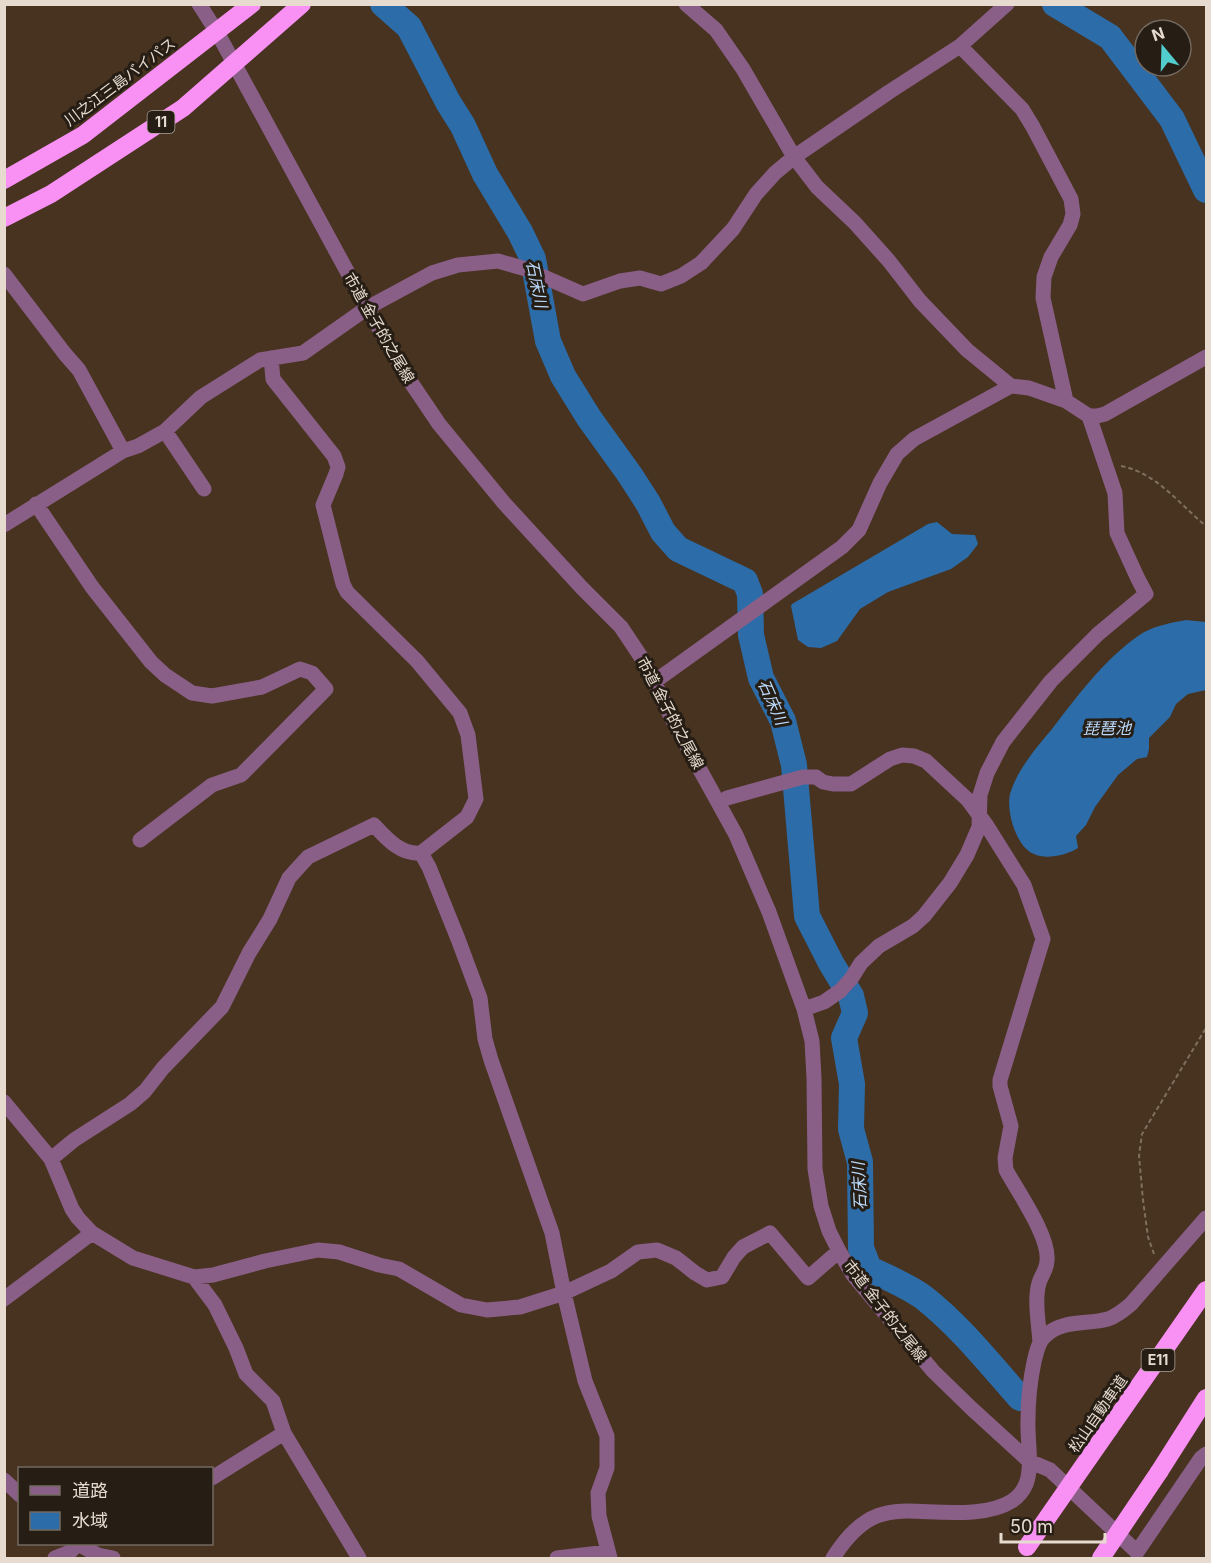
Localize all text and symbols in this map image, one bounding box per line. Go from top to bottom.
north arrow [1133,18,1193,78]
text: N [1149,22,1167,45]
street label: 川之江三島バイパス [60,33,179,130]
road number: 11 [148,111,174,133]
water label: 石床川 [522,258,552,312]
street label: 市道 金子的之尾線 [340,269,419,386]
street label: 市道 金子的之尾線 [633,653,708,772]
water label: 石床川 [754,676,793,730]
water label: 琵琶池 [1083,718,1133,738]
water label: 石床川 [848,1160,870,1210]
street label: 市道 金子的之尾線 [840,1256,931,1365]
road number: E11 [1142,1349,1174,1371]
street label: 松山自動車道 [1064,1371,1131,1456]
legend [18,1467,213,1545]
text: 道路 [72,1480,108,1501]
scale bar [1001,1506,1104,1544]
text: 水域 [72,1510,108,1531]
text: 50 m [1010,1516,1053,1537]

